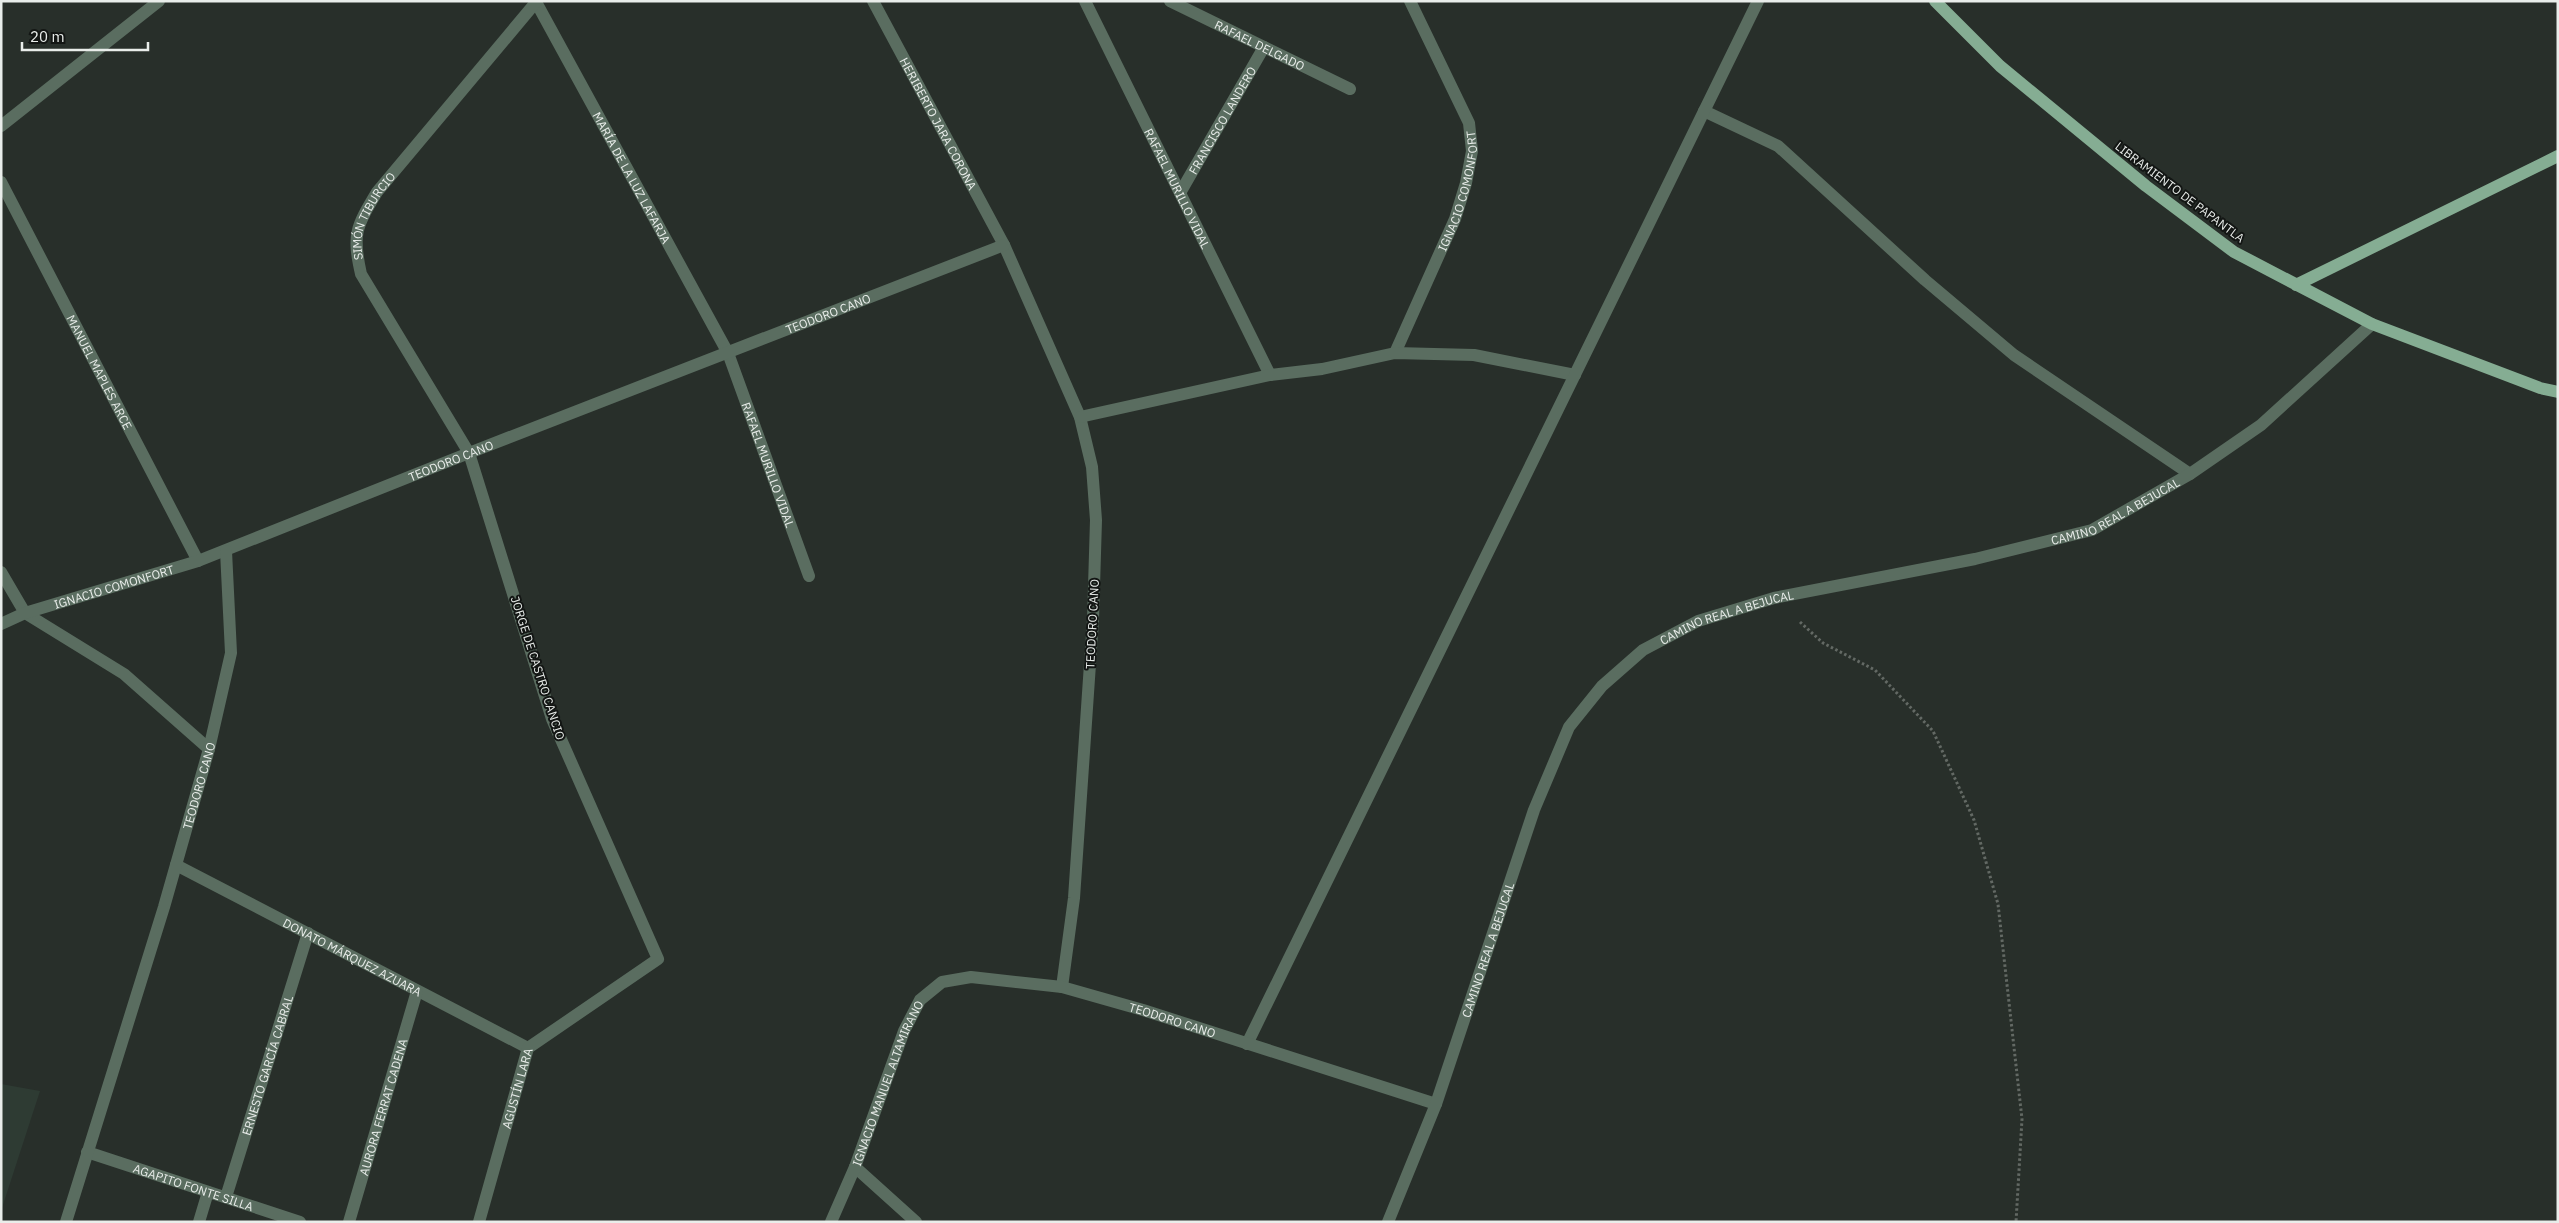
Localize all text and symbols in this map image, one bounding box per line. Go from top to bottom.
street label: RAFAEL DELGADO [1212,17,1307,73]
scale bar [22,20,149,52]
text: 20 m [30,27,65,46]
street label: HERIBERTO JARA CORONA [897,55,981,193]
street label: FRANCISCO LANDERO [1185,64,1259,177]
street label: MARÍA DE LA LUZ LAFARJA [590,109,674,246]
street label: RAFAEL MURILLO VIDAL [1142,126,1214,251]
street label: IGNACIO COMONFORT [1434,130,1480,253]
street label: LIBRAMIENTO DE PAPANTLA [2112,138,2248,246]
street label: SIMÓN TIBURCIO [349,169,398,261]
street label: TEODORO CANO [783,290,873,337]
street label: MANUEL MAPLES ARCE [64,312,136,432]
street label: RAFAEL MURILLO VIDAL [739,400,798,530]
street label: TEODORO CANO [406,437,495,484]
street label: CAMINO REAL A BEJUCAL [2049,474,2182,547]
street label: IGNACIO COMONFORT [52,561,176,611]
street label: TEODORO CANO [1082,579,1102,669]
street label: CAMINO REAL A BEJUCAL [1657,587,1795,647]
street label: JORGE DE CASTRO CANCIO [508,594,568,742]
street label: TEODORO CANO [179,741,218,831]
street label: CAMINO REAL A BEJUCAL [1458,880,1517,1019]
street label: DONATO MÁRQUEZ AZUARA [281,915,425,999]
street label: ERNESTO GARCÍA CABRAL [238,993,296,1137]
street label: IGNACIO MANUEL ALTAMIRANO [849,998,926,1168]
street label: TEODORO CANO [1127,999,1218,1040]
street label: AURORA FERRAT CADENA [356,1036,410,1177]
street label: AGUSTÍN LARA [498,1046,535,1130]
street label: AGAPITO FONTE SILLA [131,1160,256,1214]

